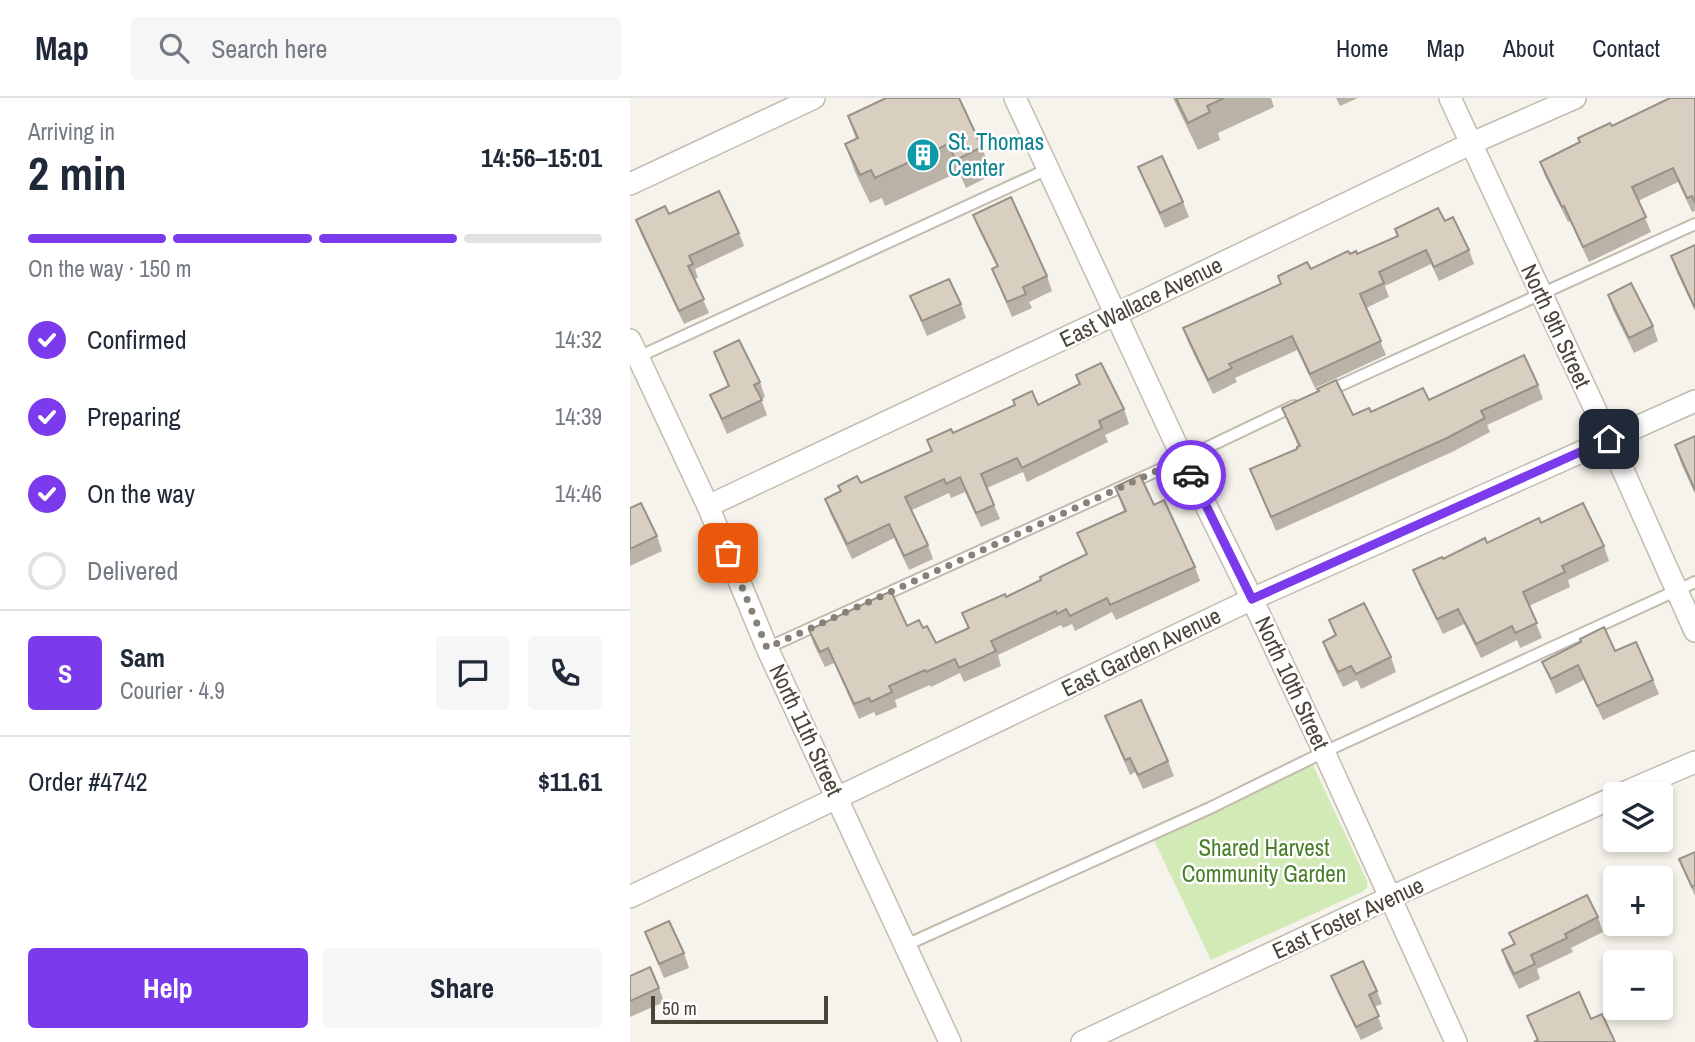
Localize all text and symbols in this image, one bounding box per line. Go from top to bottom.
search box [131,17,621,80]
text: Map [35,26,89,70]
icon: search [155,29,193,67]
text: Search here [211,31,327,66]
text: Home [1336,32,1388,64]
text: Map [1426,32,1465,64]
text: About [1503,32,1554,64]
text: Contact [1592,32,1660,64]
text: Arriving in [28,116,115,147]
place label: St. Thomas Center [948,126,1044,183]
building icon: St. Thomas Center [904,136,942,174]
text: 14:56–15:01 [481,140,602,175]
text: 2 min [28,142,127,204]
street label: East Wallace Avenue [1054,249,1227,354]
text: On the way · 150 m [28,253,192,284]
street label: North 9th Street [1514,259,1599,393]
icon: check [28,321,66,359]
text: Confirmed [87,322,187,357]
text: 14:32 [555,324,602,355]
icon: check [28,398,66,436]
text: Preparing [87,399,181,434]
text: 14:39 [555,401,602,432]
pin [1579,409,1639,469]
icon: home [1590,420,1628,458]
courier [1156,440,1226,510]
icon: car [1172,456,1210,494]
icon: check [28,475,66,513]
text: On the way [87,476,195,511]
text: 14:46 [555,478,602,509]
pin [698,523,758,583]
icon: bag [709,534,747,572]
text: Delivered [87,553,178,588]
street label: East Garden Avenue [1056,600,1226,704]
street label: North 10th Street [1248,611,1337,754]
button: chat [436,636,510,710]
button: phone [528,636,602,710]
text: Sam [120,640,165,675]
text: S [58,656,72,691]
street label: North 11th Street [762,659,851,801]
text: Courier · 4.9 [120,675,225,706]
text: Order #4742 [28,764,148,799]
text: $11.61 [538,764,602,799]
map controls [1603,782,1673,1020]
button: layers [1603,782,1673,852]
park label: Shared Harvest Community Garden [1182,832,1346,889]
button: + [1603,866,1673,936]
street label: East Foster Avenue [1267,869,1428,966]
button: Help [28,948,308,1028]
button: Share [322,948,602,1028]
button: − [1603,950,1673,1020]
scale bar [651,993,828,1025]
text: 50 m [662,995,697,1021]

